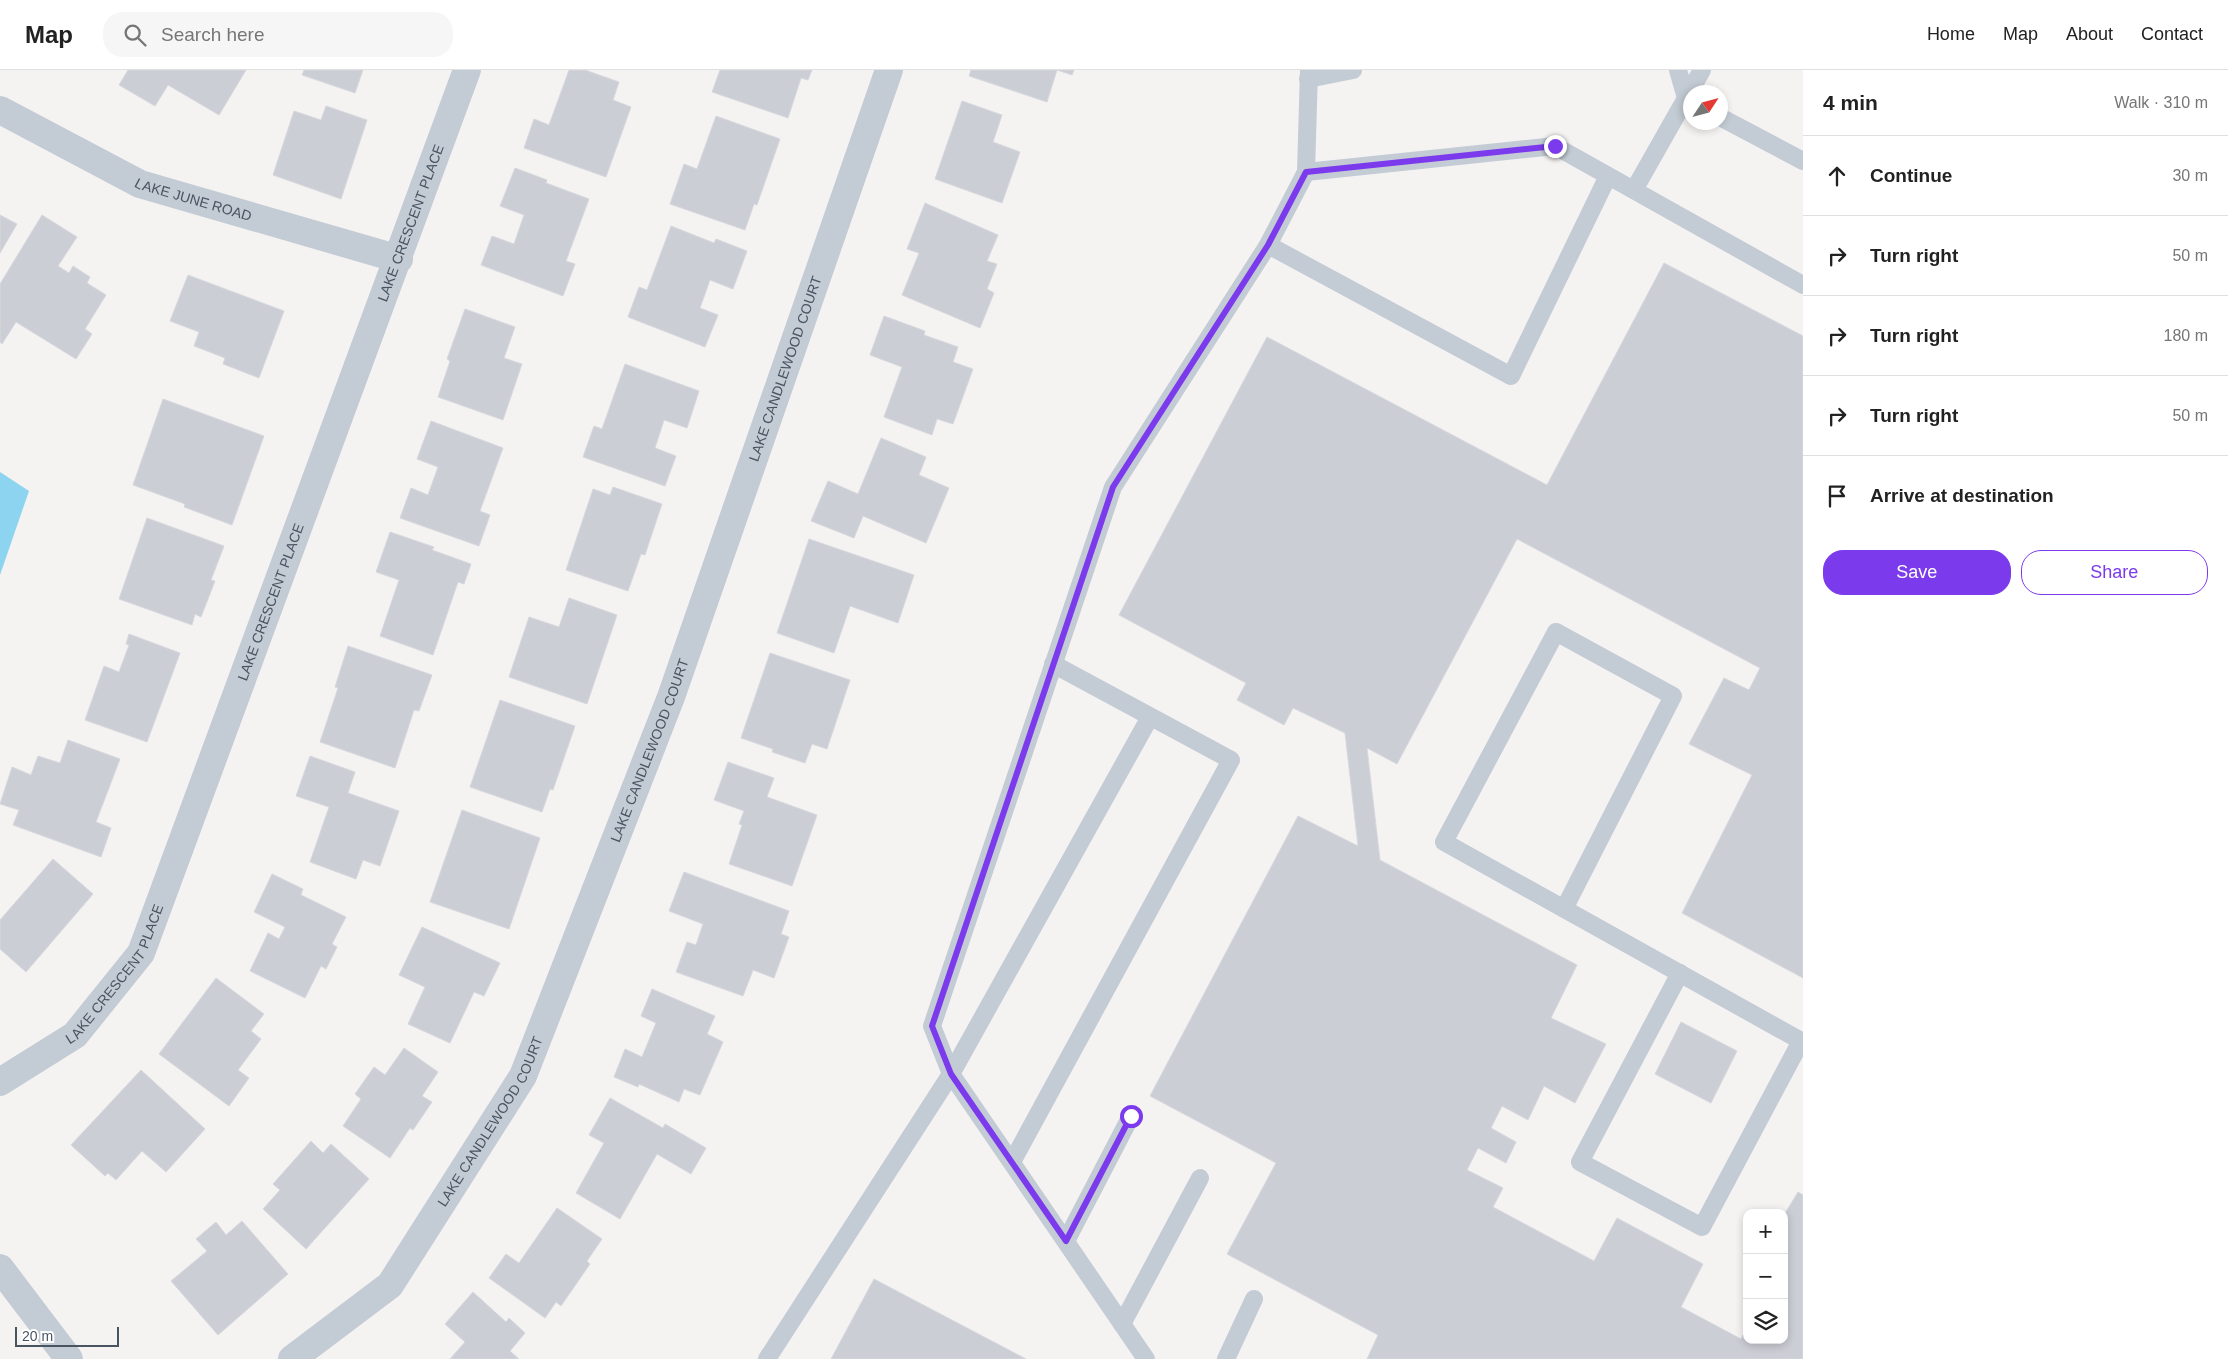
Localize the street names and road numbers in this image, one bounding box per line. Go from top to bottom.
street label: LAKE CRESCENT PLACE [374,142,447,304]
street label: LAKE JUNE ROAD [132,175,254,224]
street label: LAKE CANDLEWOOD COURT [746,273,825,463]
street label: LAKE CRESCENT PLACE [234,521,307,683]
street label: LAKE CANDLEWOOD COURT [607,656,692,844]
street label: LAKE CRESCENT PLACE [63,902,166,1047]
street label: LAKE CANDLEWOOD COURT [434,1034,546,1209]

